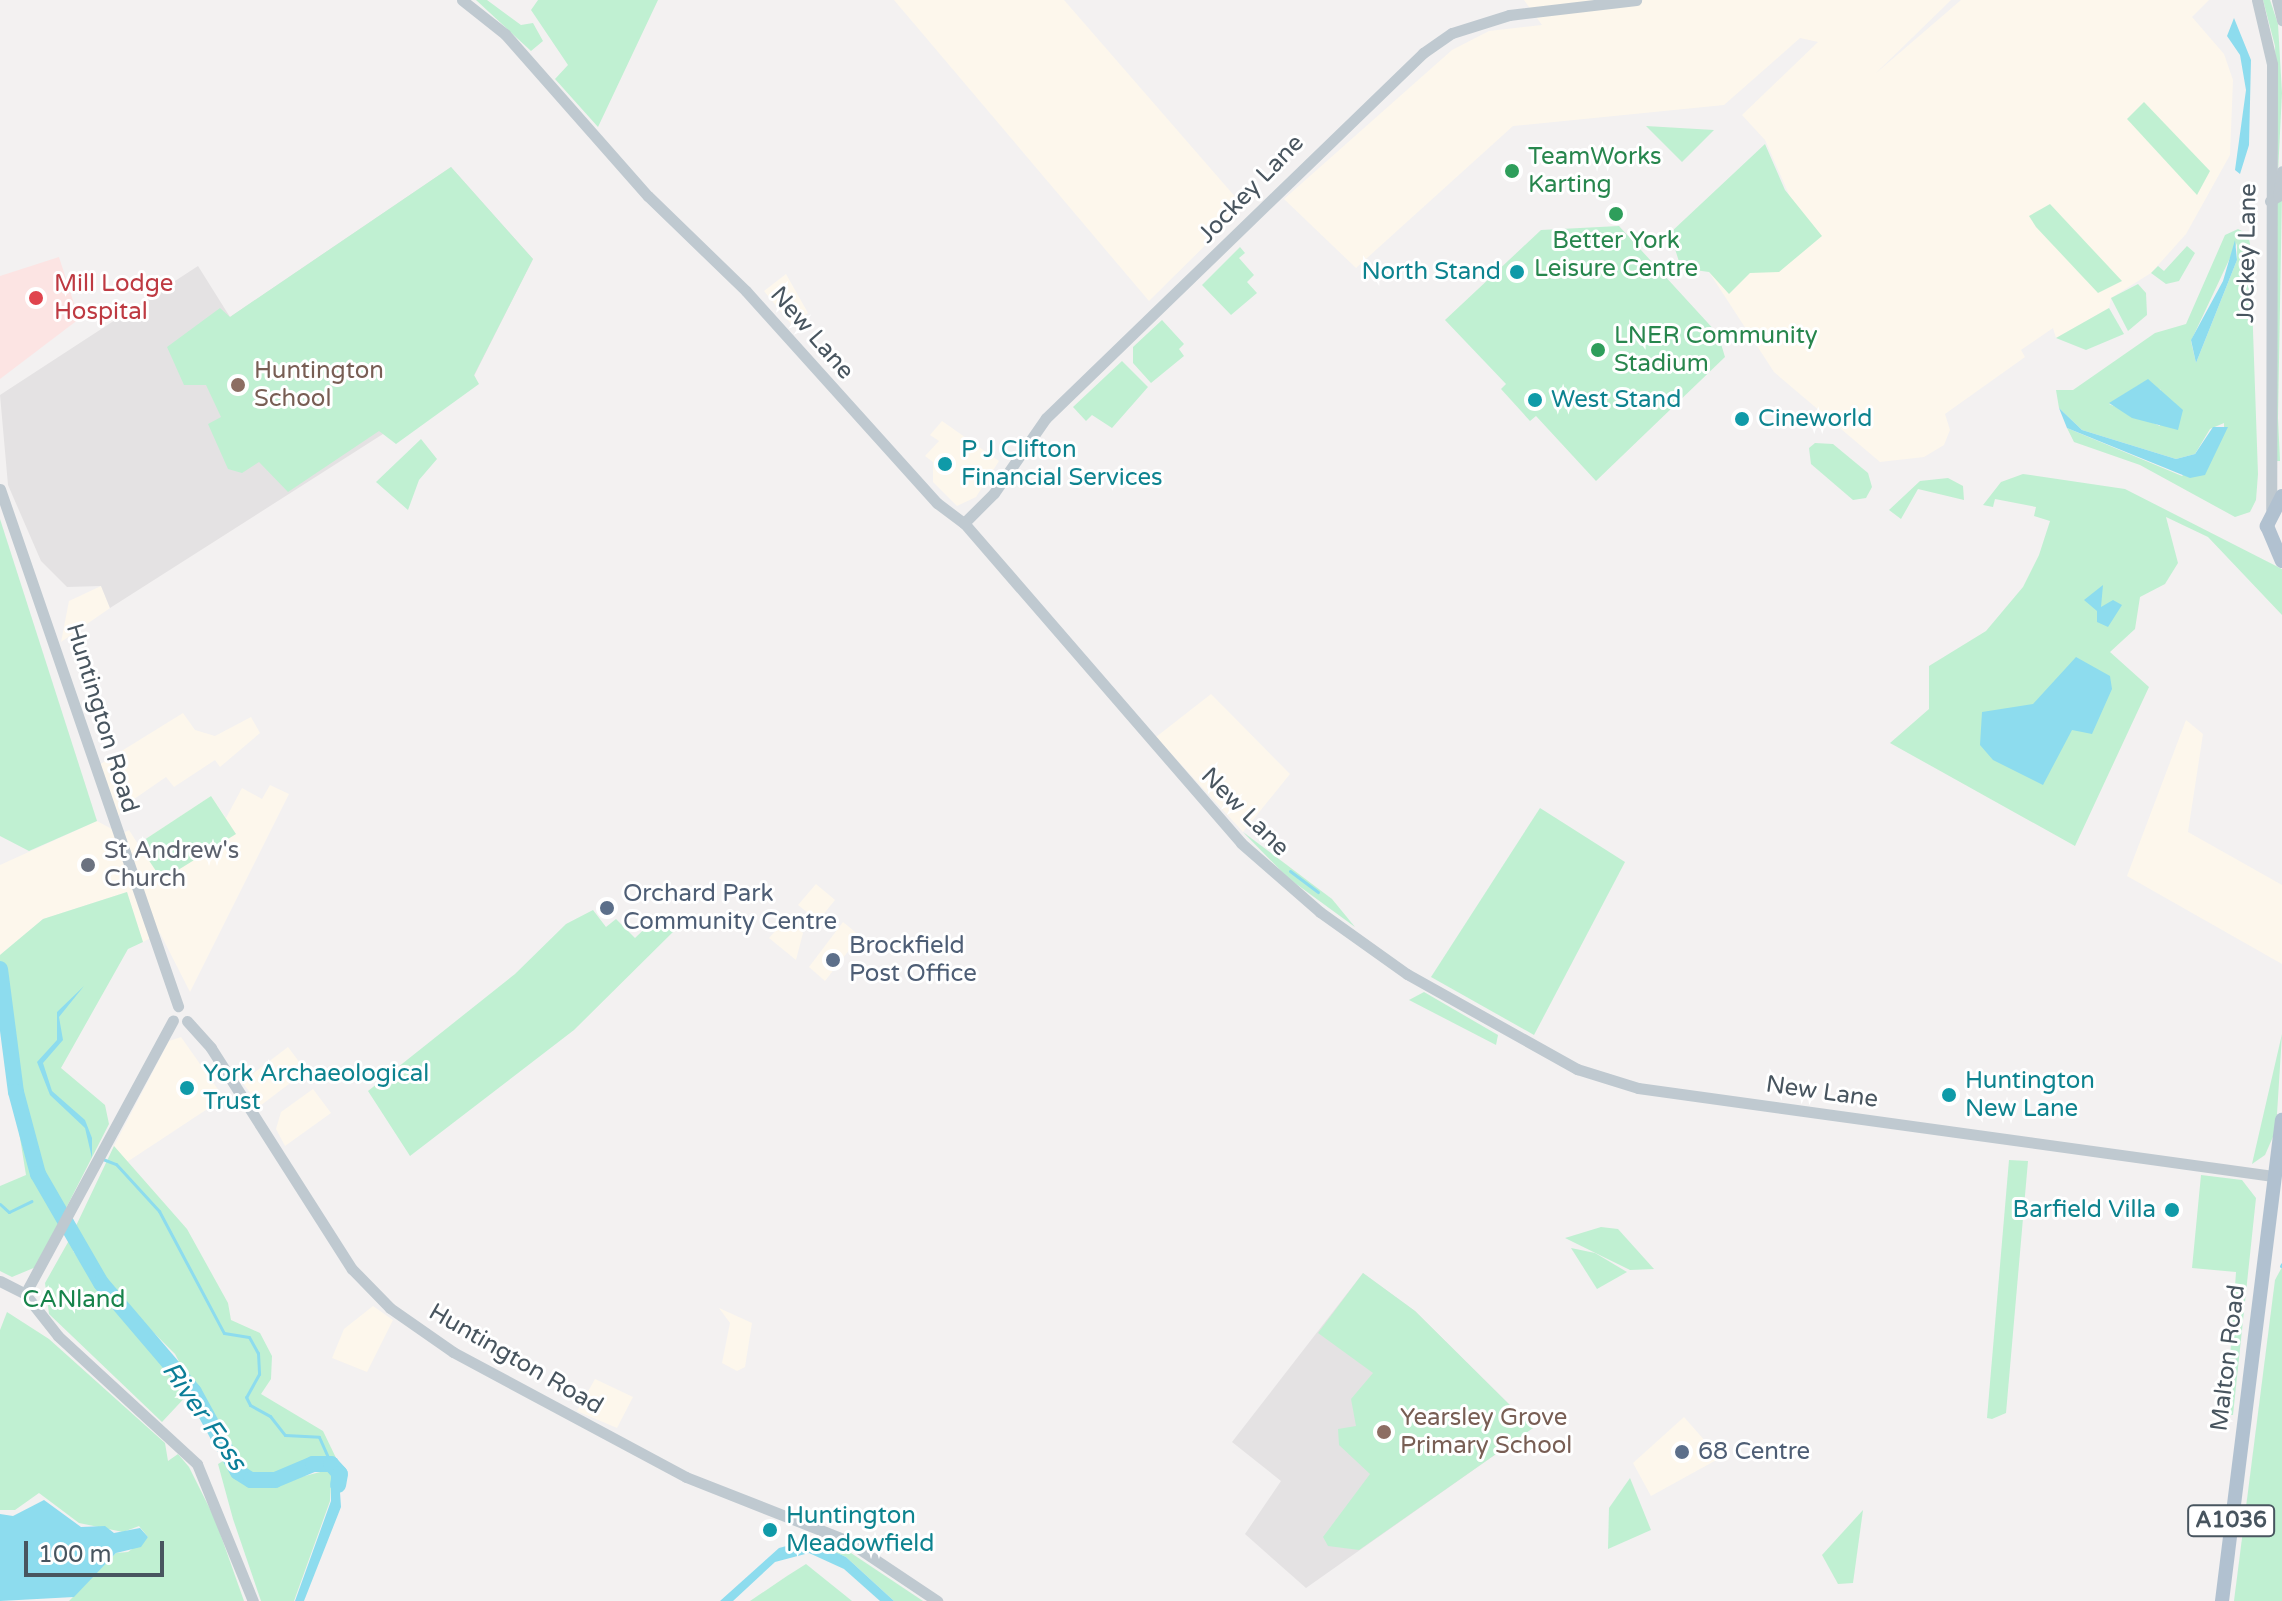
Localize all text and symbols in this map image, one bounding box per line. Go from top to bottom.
street label: Jockey Lane [1192,129,1310,249]
place label: TeamWorks Karting [1528,143,1662,199]
marker: TeamWorks Karting [1503,162,1521,180]
street label: Jockey Lane [2231,183,2263,323]
marker: Better York Leisure Centre [1607,205,1625,223]
place label: Better York Leisure Centre [1534,227,1698,283]
place label: North Stand [1362,258,1501,286]
marker: North Stand [1508,263,1526,281]
place label: Mill Lodge Hospital [54,270,173,326]
street label: New Lane [764,281,860,385]
marker: Mill Lodge Hospital [25,287,47,309]
place label: LNER Community Stadium [1614,322,1818,378]
marker: LNER Community Stadium [1589,341,1607,359]
place label: Huntington School [254,357,384,413]
marker: Huntington School [229,376,247,394]
place label: West Stand [1551,386,1681,414]
marker: West Stand [1526,391,1544,409]
place label: Cineworld [1758,405,1872,433]
marker: Cineworld [1733,410,1751,428]
place label: P J Clifton Financial Services [961,436,1163,492]
marker: P J Clifton Financial Services [936,455,954,473]
street label: Huntington Road [60,620,144,816]
street label: New Lane [1195,762,1295,862]
place label: St Andrew's Church [104,837,239,893]
marker: St Andrew's Church [79,856,97,874]
place label: Orchard Park Community Centre [623,880,837,936]
marker: Orchard Park Community Centre [598,899,616,917]
place label: Brockfield Post Office [849,932,977,988]
marker: Brockfield Post Office [824,951,842,969]
place label: York Archaeological Trust [203,1060,429,1116]
place label: Huntington New Lane [1965,1067,2095,1123]
street label: New Lane [1764,1070,1880,1114]
marker: York Archaeological Trust [178,1079,196,1097]
marker: Huntington New Lane [1940,1086,1958,1104]
place label: Barfield Villa [2013,1196,2156,1224]
marker: Barfield Villa [2163,1201,2181,1219]
street label: Malton Road [2205,1283,2251,1433]
park label: CANland [23,1286,125,1314]
street label: Huntington Road [424,1297,608,1421]
water label: River Foss [155,1356,253,1476]
place label: Yearsley Grove Primary School [1400,1404,1572,1460]
marker: Yearsley Grove Primary School [1375,1423,1393,1441]
place label: 68 Centre [1698,1438,1810,1466]
marker: 68 Centre [1673,1443,1691,1461]
place label: Huntington Meadowfield [786,1502,934,1558]
road number: A1036 [2187,1503,2275,1539]
marker: Huntington Meadowfield [761,1521,779,1539]
scale bar [28,1525,168,1575]
text: 100 m [38,1540,112,1569]

